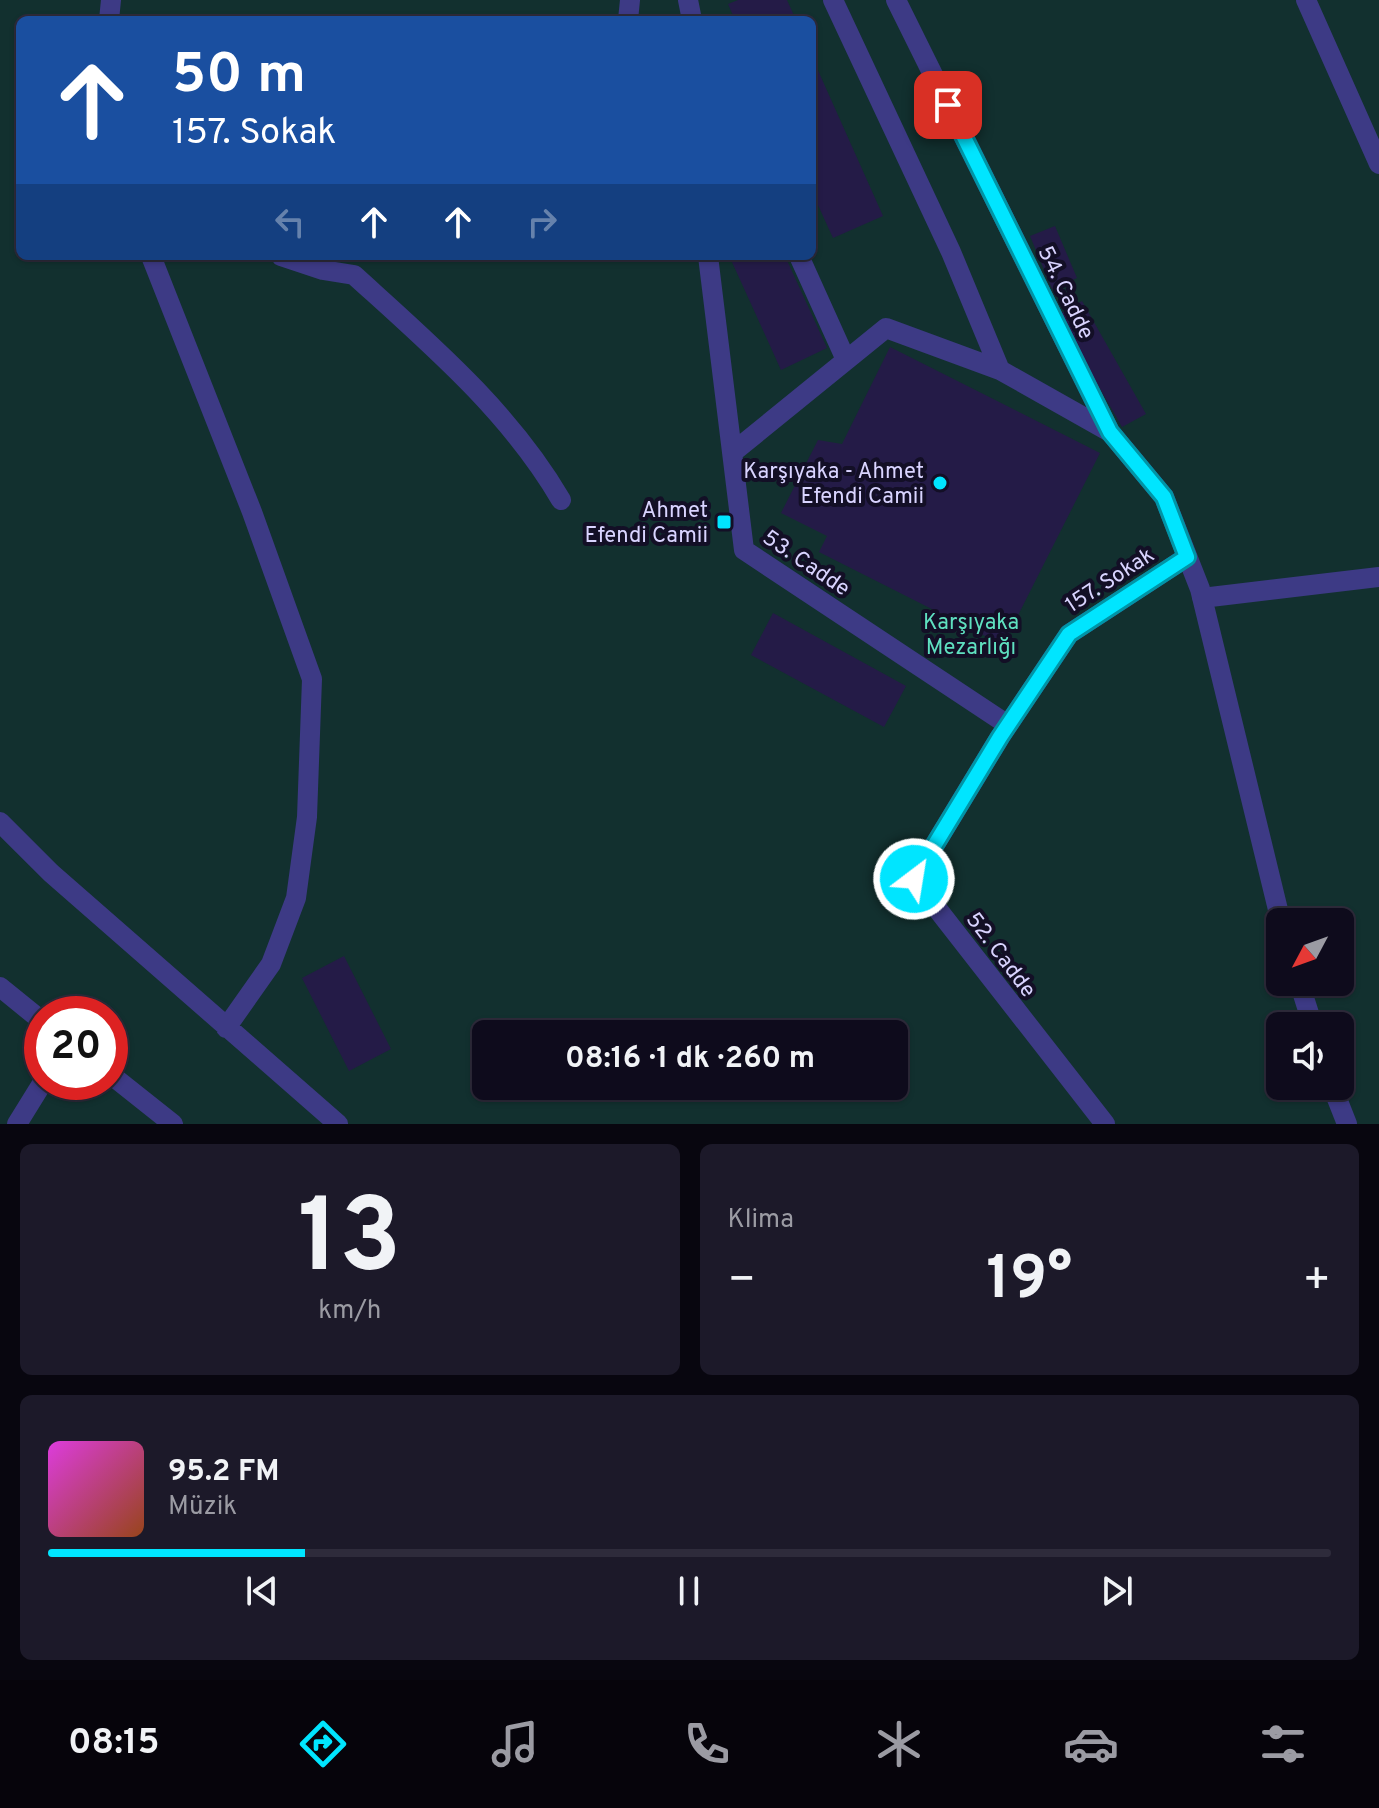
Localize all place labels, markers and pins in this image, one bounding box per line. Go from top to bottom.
pin [914,71,982,139]
place label: Karşıyaka - Ahmet Efendi Camii [743,459,924,511]
marker: Karşıyaka - Ahmet Efendi Camii [931,474,949,492]
place label: Ahmet Efendi Camii [584,498,708,550]
marker: Ahmet Efendi Camii [715,513,733,531]

